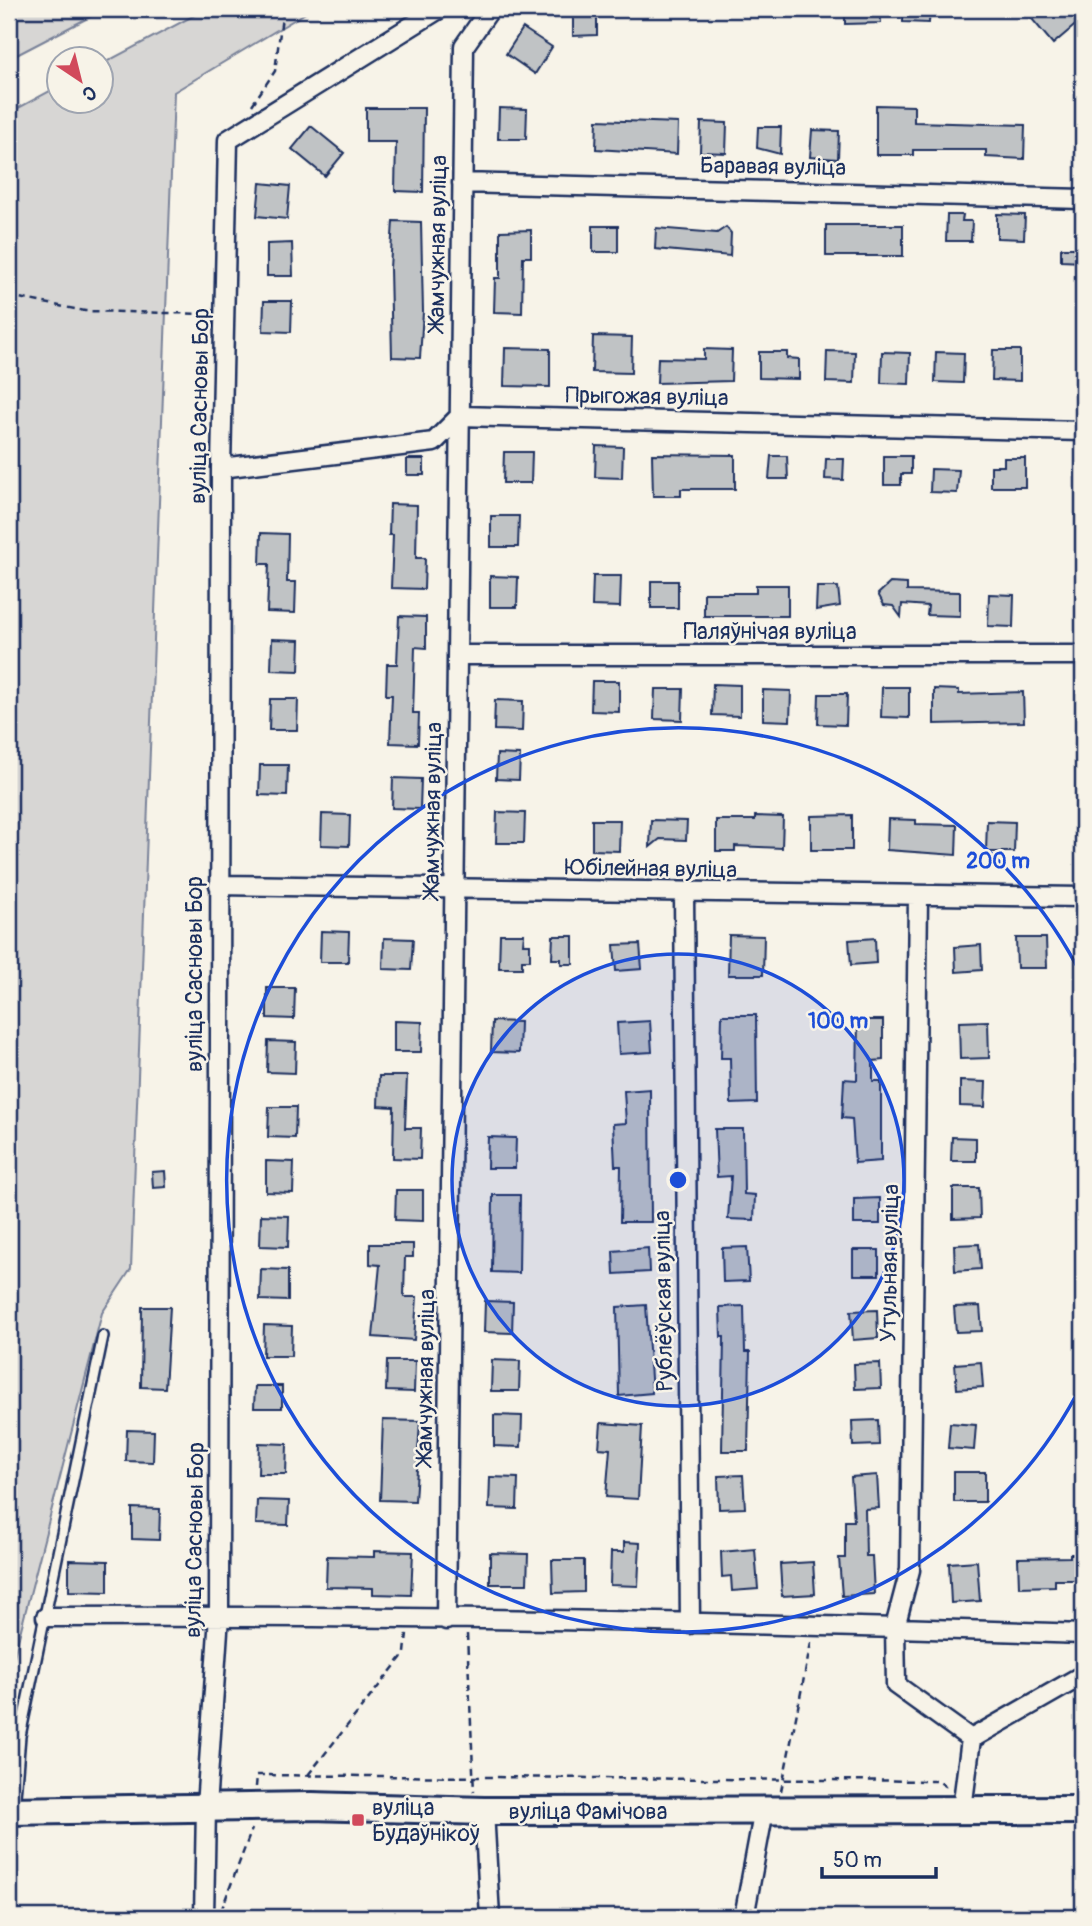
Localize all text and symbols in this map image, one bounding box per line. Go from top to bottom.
north arrow [46,46,116,116]
text: С [77,80,101,106]
street label: Баравая вуліца [700,151,846,182]
street label: Жамчужная вуліца [421,155,454,334]
street label: вуліца Сасновы Бор [183,308,216,504]
street label: Прыгожая вуліца [565,381,729,412]
street label: Паляўнічая вуліца [683,617,857,646]
street label: Жамчужная вуліца [416,722,449,901]
text: 200 m [966,848,1030,875]
street label: Юбілейная вуліца [565,853,737,884]
street label: вуліца Сасновы Бор [180,876,209,1072]
text: 100 m [808,1008,868,1035]
centre of rings [666,1168,690,1192]
street label: Утульная вуліца [874,1184,905,1342]
street label: Рублёўская вуліца [647,1210,680,1392]
street label: Жамчужная вуліца [409,1289,442,1468]
street label: вуліца Сасновы Бор [178,1442,211,1638]
place label: вуліца Будаўнікоў [372,1793,480,1848]
street label: вуліца Фамічова [509,1797,667,1826]
marker: вуліца Будаўнікоў [350,1812,366,1828]
scale bar [822,1835,936,1879]
text: 50 m [833,1847,882,1874]

